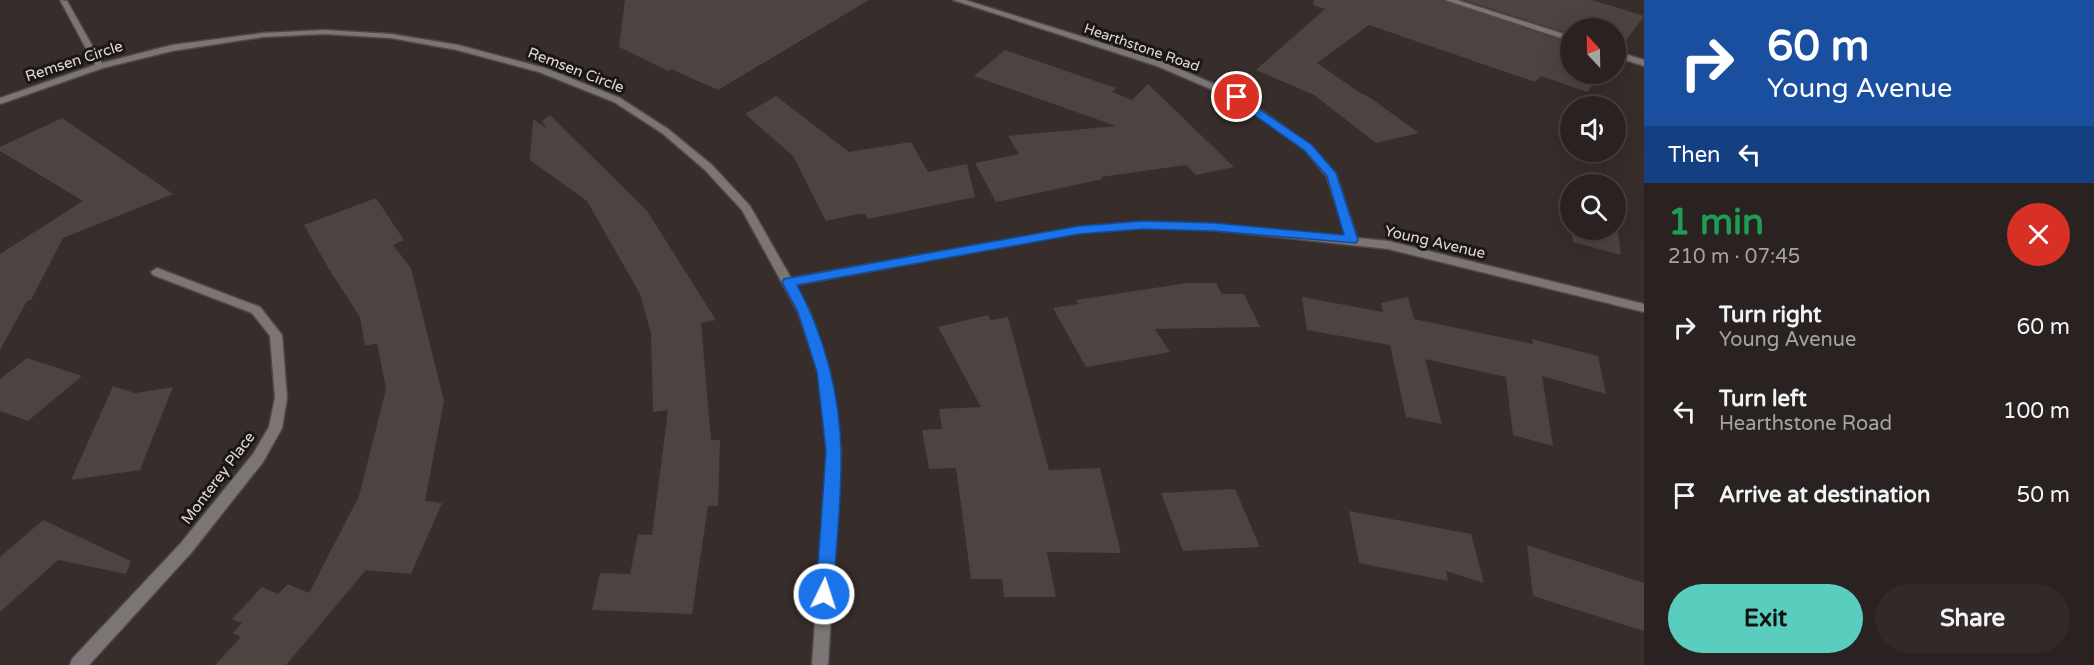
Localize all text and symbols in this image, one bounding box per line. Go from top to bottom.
north arrow [1560,18,1626,84]
map controls [1560,18,1626,240]
street label: Hearthstone Road [1082,20,1202,75]
text: 60 m [1767,21,1869,72]
icon: right [1668,24,1746,102]
street label: Remsen Circle [23,37,125,85]
street label: Remsen Circle [525,43,627,97]
pin [1211,71,1262,122]
text: Young Avenue [1767,72,1952,105]
icon: arrive [1220,80,1253,113]
button: sound [1560,96,1626,162]
icon: left [1733,138,1766,171]
text: Then [1668,142,1721,168]
button: search [1560,174,1626,240]
text: 1 min [1668,201,1764,244]
button: close [2007,203,2070,266]
street label: Young Avenue [1383,222,1487,262]
text: 210 m · 07:45 [1668,245,1800,269]
text: Turn right [1719,302,1821,328]
icon: right [1668,311,1701,344]
text: 60 m [2016,314,2070,340]
text: Young Avenue [1719,328,1856,352]
text: Turn left [1719,386,1807,412]
icon: left [1668,395,1701,428]
text: 100 m [2003,398,2070,424]
text: Hearthstone Road [1719,412,1892,436]
street label: Monterey Place [177,428,259,528]
icon: arrive [1668,479,1701,512]
text: Arrive at destination [1719,482,1930,508]
text: 50 m [2016,482,2070,508]
position arrow [792,562,856,626]
button: Exit [1668,584,1863,653]
button: Share [1875,584,2070,653]

